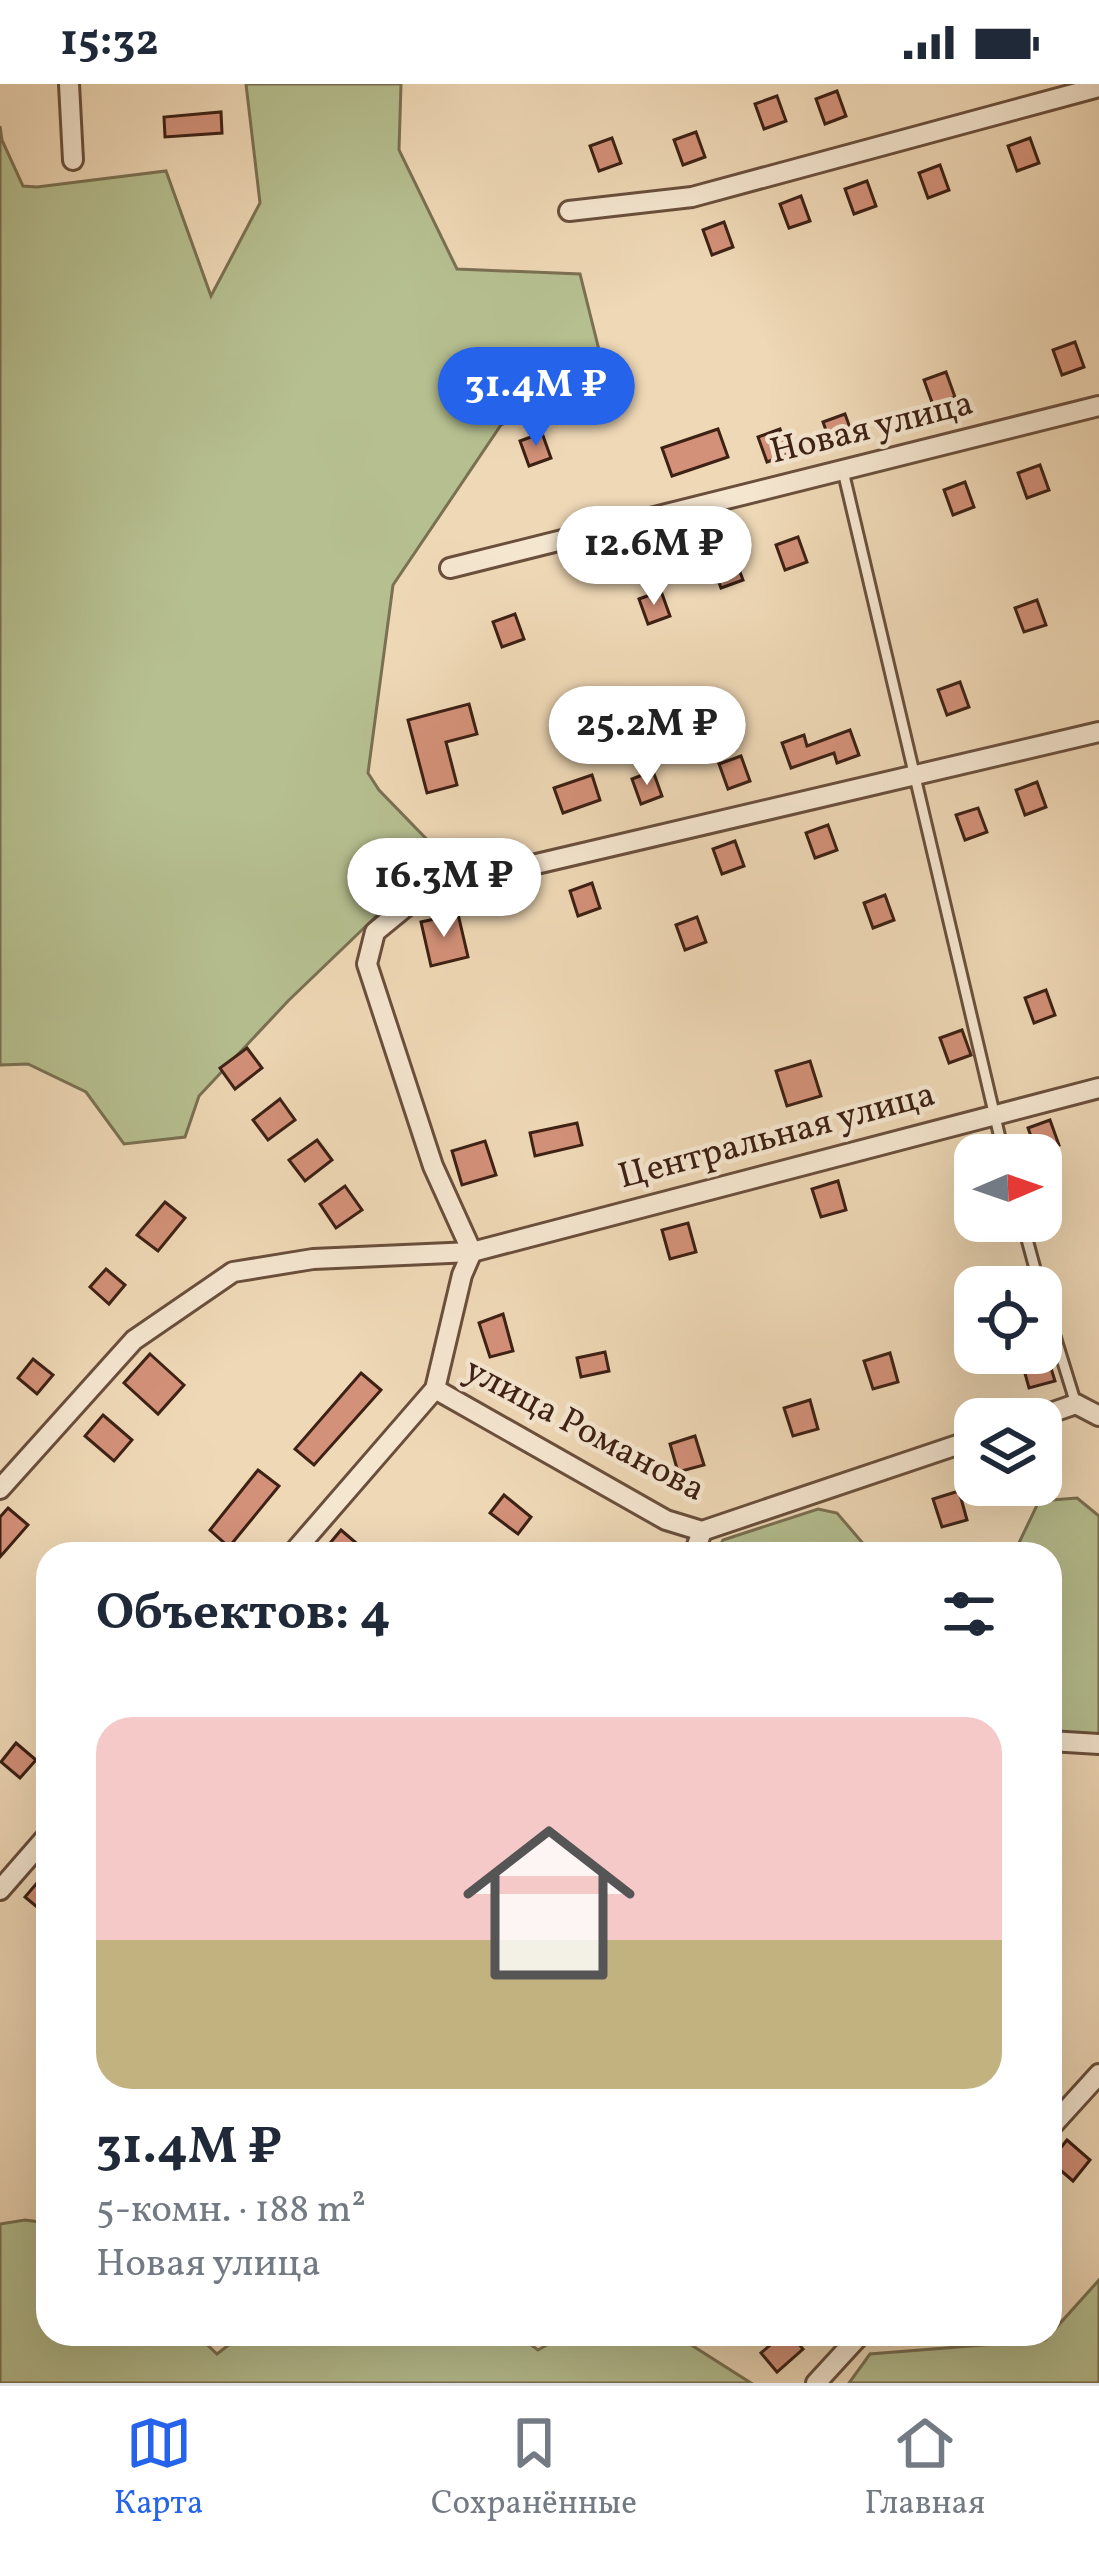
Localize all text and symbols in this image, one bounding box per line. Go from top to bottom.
text: 15:32 [60,11,159,74]
pin: 31.4M ₽ [425,347,647,449]
text: 31.4M ₽ [465,359,607,413]
street label: Новая улица [765,380,979,478]
pin: 12.6M ₽ [543,506,765,608]
text: 12.6M ₽ [584,518,724,572]
pin: 25.2M ₽ [536,686,758,788]
text: 25.2M ₽ [576,698,718,752]
pin: 16.3M ₽ [333,838,555,940]
text: 16.3M ₽ [374,850,514,904]
street label: Центральная улица [613,1071,941,1203]
north arrow [954,1134,1062,1242]
map controls [954,1134,1062,1506]
button: locate [954,1266,1062,1374]
street label: улица Романова [455,1346,713,1516]
button: layers [954,1398,1062,1506]
text: Объектов: 4 [96,1579,391,1650]
icon: filters [936,1581,1002,1647]
icon: home [441,1795,657,2011]
text: 31.4M ₽ [96,2113,282,2184]
text: 5-комн. · 188 m² [96,2184,366,2238]
text: Новая улица [96,2238,321,2292]
tab: Карта [114,2410,203,2528]
tab: Сохранённые [431,2410,637,2528]
tab: Главная [864,2410,985,2528]

